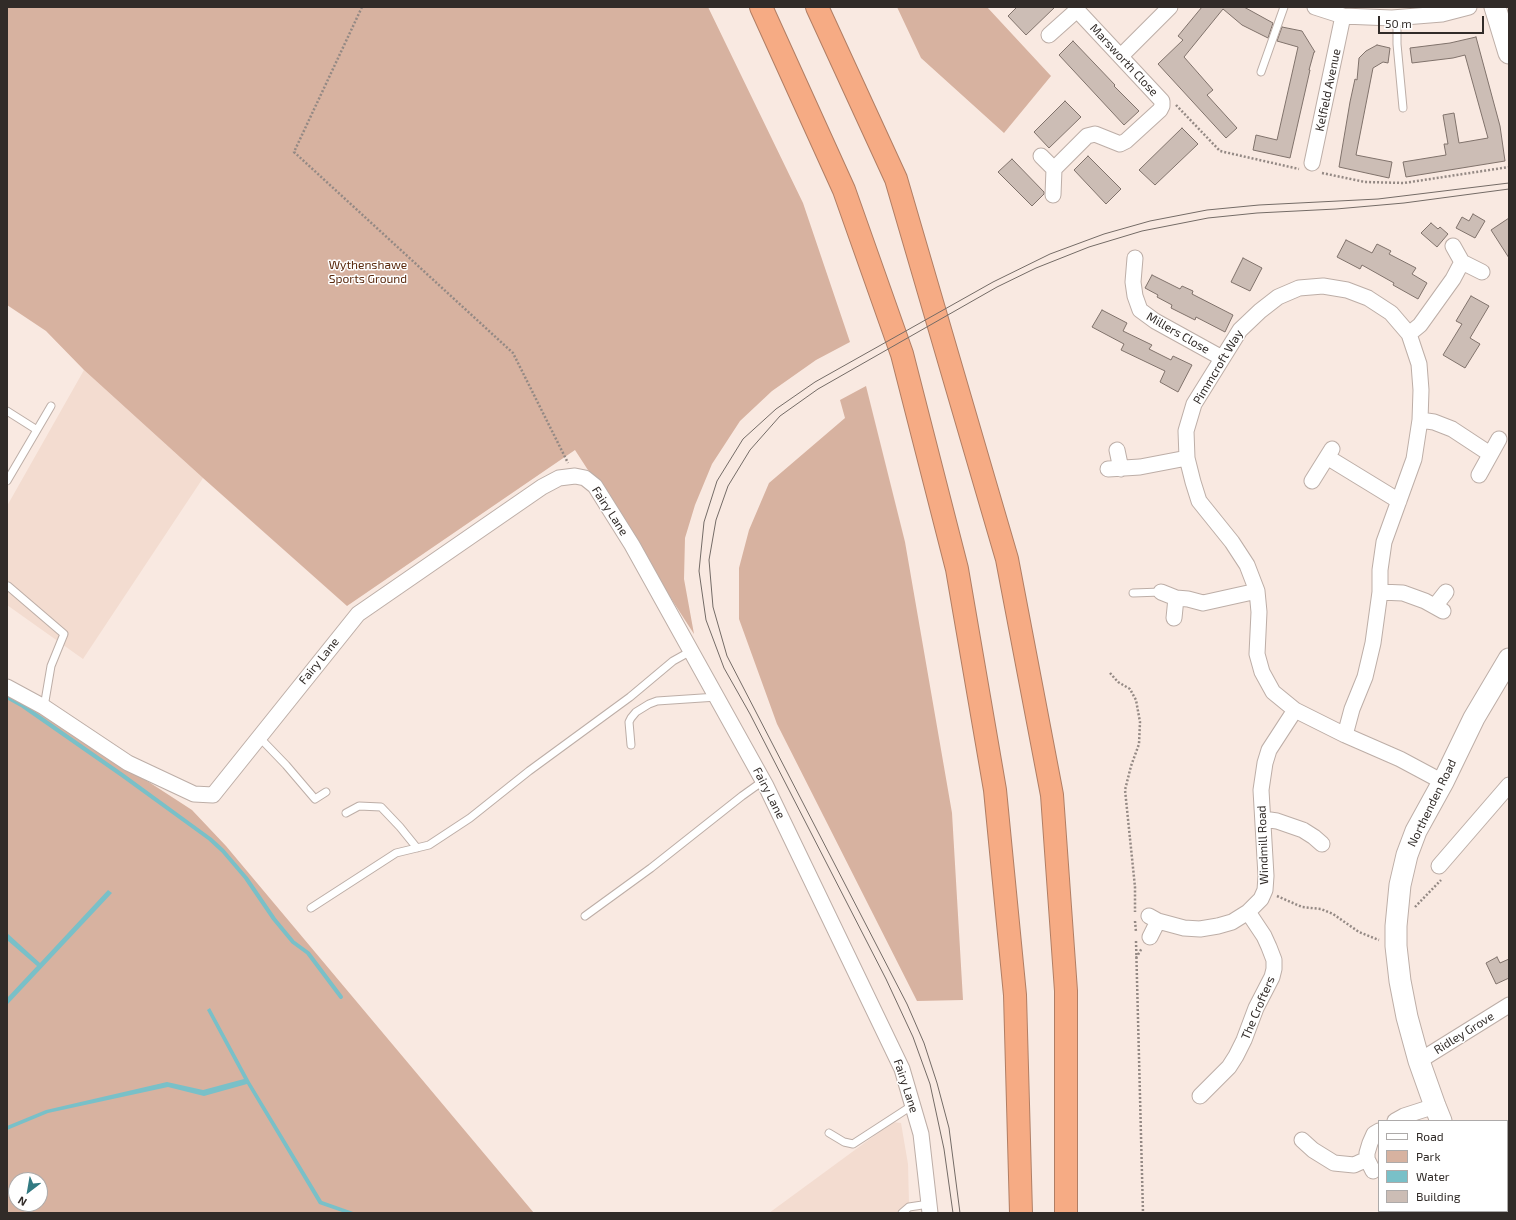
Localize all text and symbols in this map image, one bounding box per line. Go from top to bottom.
scale bar [1380,8,1486,34]
text: 50 m [1385,16,1412,30]
street label: Marsworth Close [1087,21,1161,99]
street label: Kelfield Avenue [1312,47,1344,133]
park label: Wythenshawe Sports Ground [329,258,407,286]
street label: Millers Close [1144,309,1212,357]
street label: Pimmcroft Way [1190,327,1246,407]
street label: Fairy Lane [589,484,631,538]
street label: Fairy Lane [296,635,342,687]
street label: Northenden Road [1405,757,1459,849]
street label: Fairy Lane [750,765,788,821]
street label: Windmill Road [1254,805,1272,885]
street label: The Crofters [1238,974,1278,1042]
street label: Ridley Grove [1431,1009,1497,1057]
street label: Fairy Lane [891,1057,921,1115]
legend [1378,1120,1508,1212]
text: Road [1416,1129,1444,1143]
text: Park [1416,1149,1441,1163]
text: Water [1416,1169,1450,1183]
north arrow [8,1172,48,1212]
text: Building [1416,1189,1460,1203]
text: N [15,1194,29,1209]

